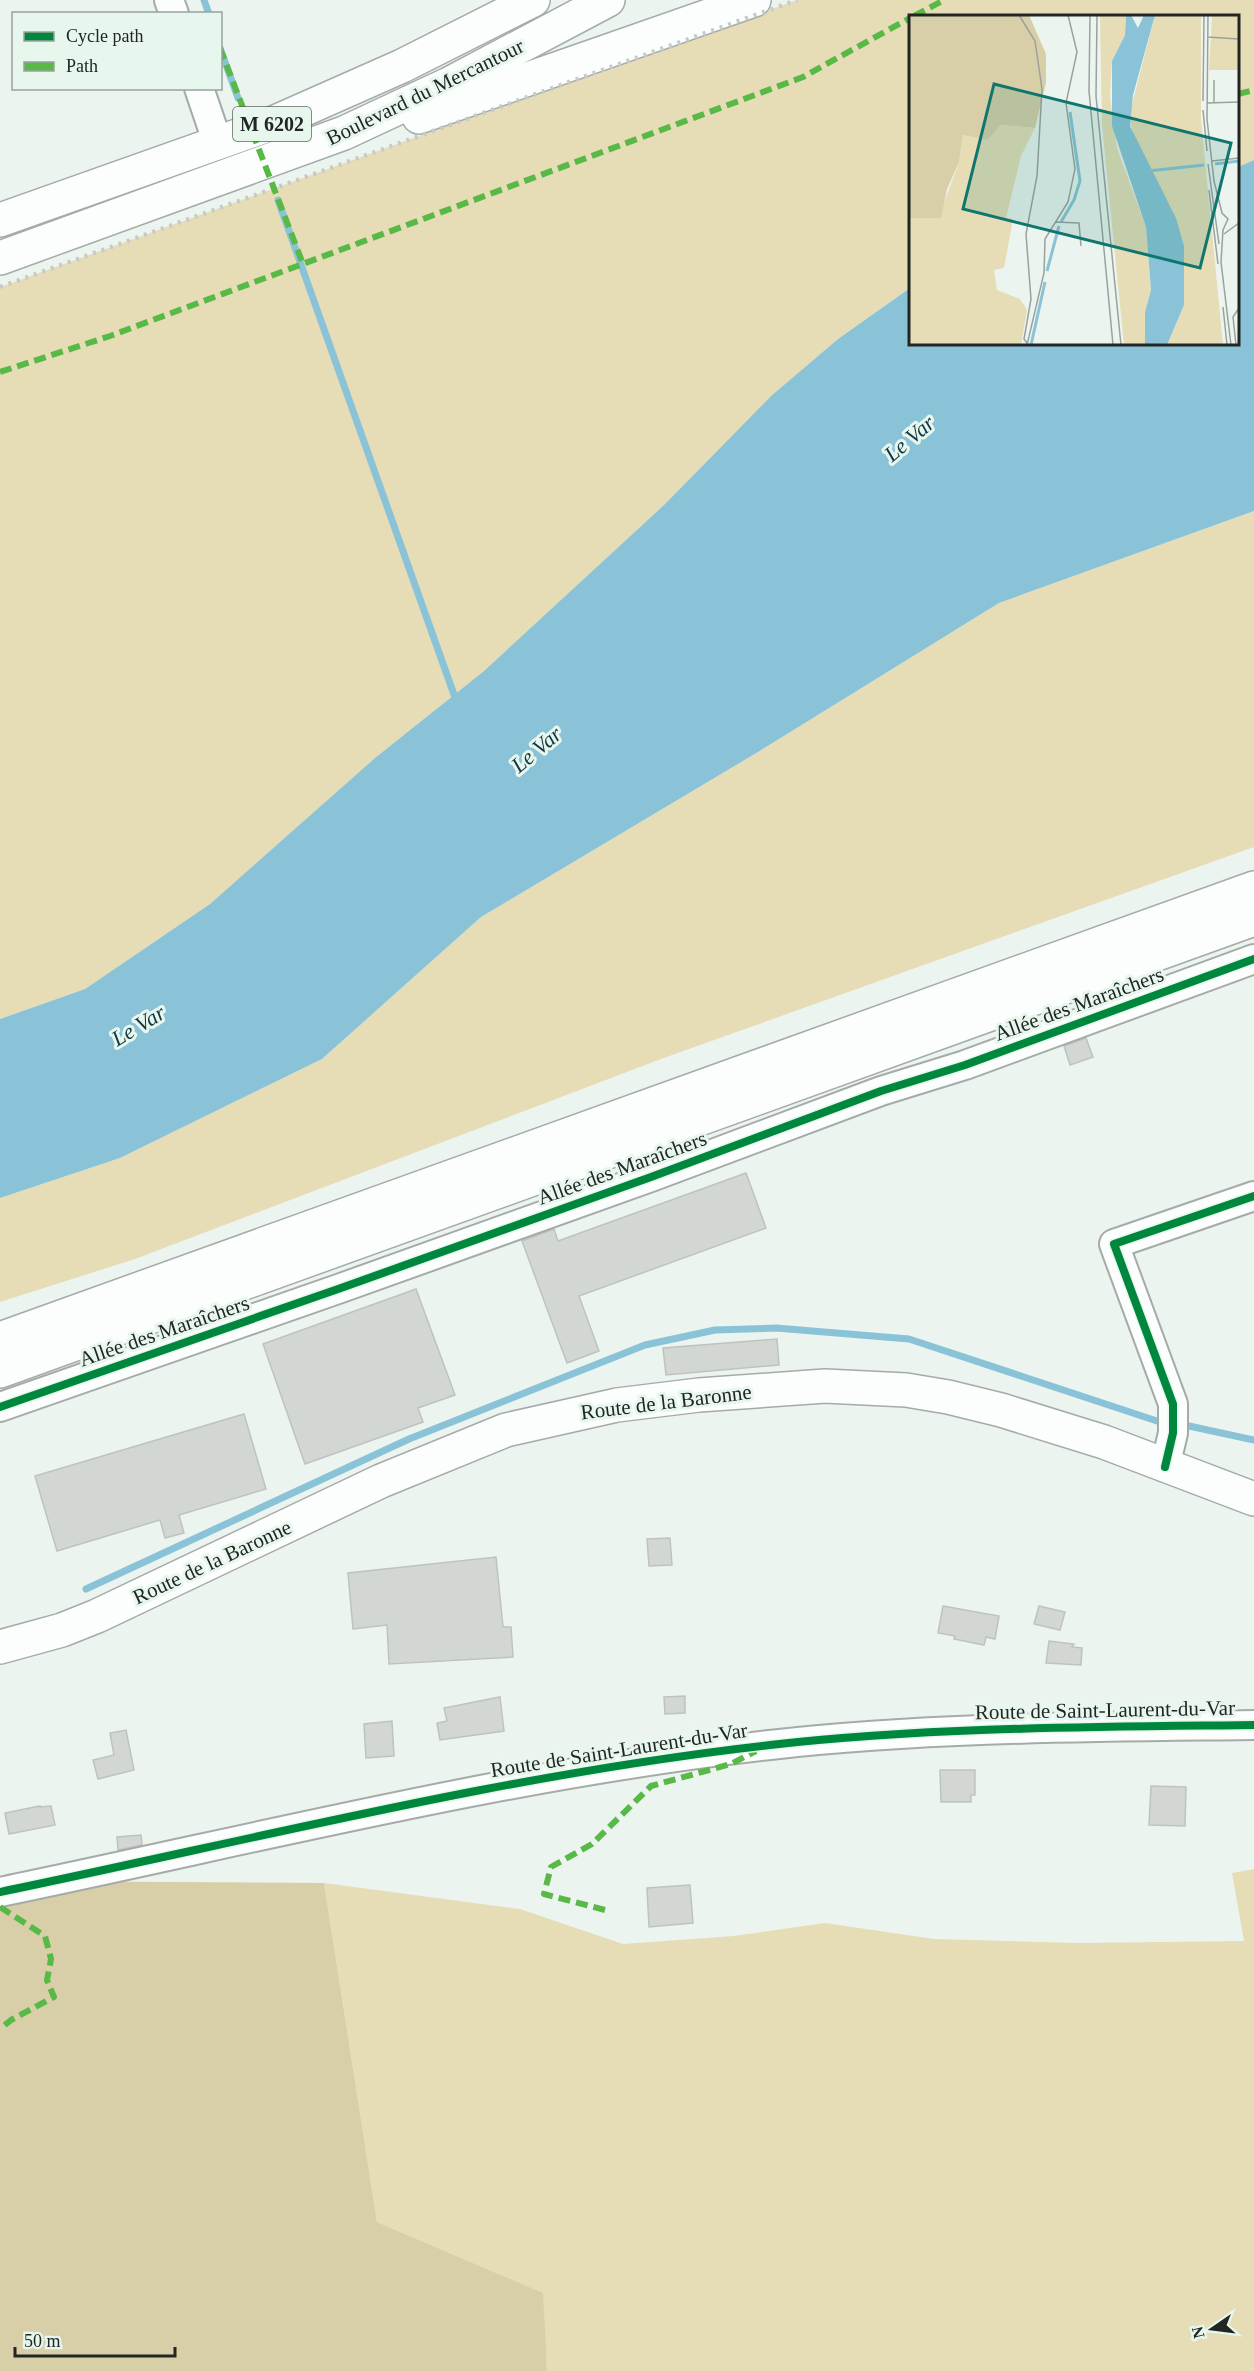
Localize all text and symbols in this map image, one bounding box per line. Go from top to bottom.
legend [12,12,222,90]
inset map [909,15,1239,345]
text: Cycle path [66,26,143,46]
street label: Boulevard du Mercantour [322,34,528,150]
text: Path [66,56,98,76]
road number: M 6202 [233,107,311,141]
water label: Le Var [878,410,940,467]
water label: Le Var [505,721,567,778]
street label: Allée des Maraîchers [991,962,1167,1046]
water label: Le Var [106,1000,170,1052]
street label: Allée des Maraîchers [534,1126,710,1210]
street label: Allée des Maraîchers [76,1291,252,1371]
street label: Route de la Baronne [579,1380,753,1424]
street label: Route de la Baronne [129,1515,295,1609]
street label: Route de Saint-Laurent-du-Var [975,1696,1235,1724]
street label: Route de Saint-Laurent-du-Var [489,1718,749,1782]
north arrow [1182,2299,1242,2359]
scale bar [15,2320,176,2358]
text: N [1188,2324,1208,2340]
text: 50 m [24,2331,61,2351]

